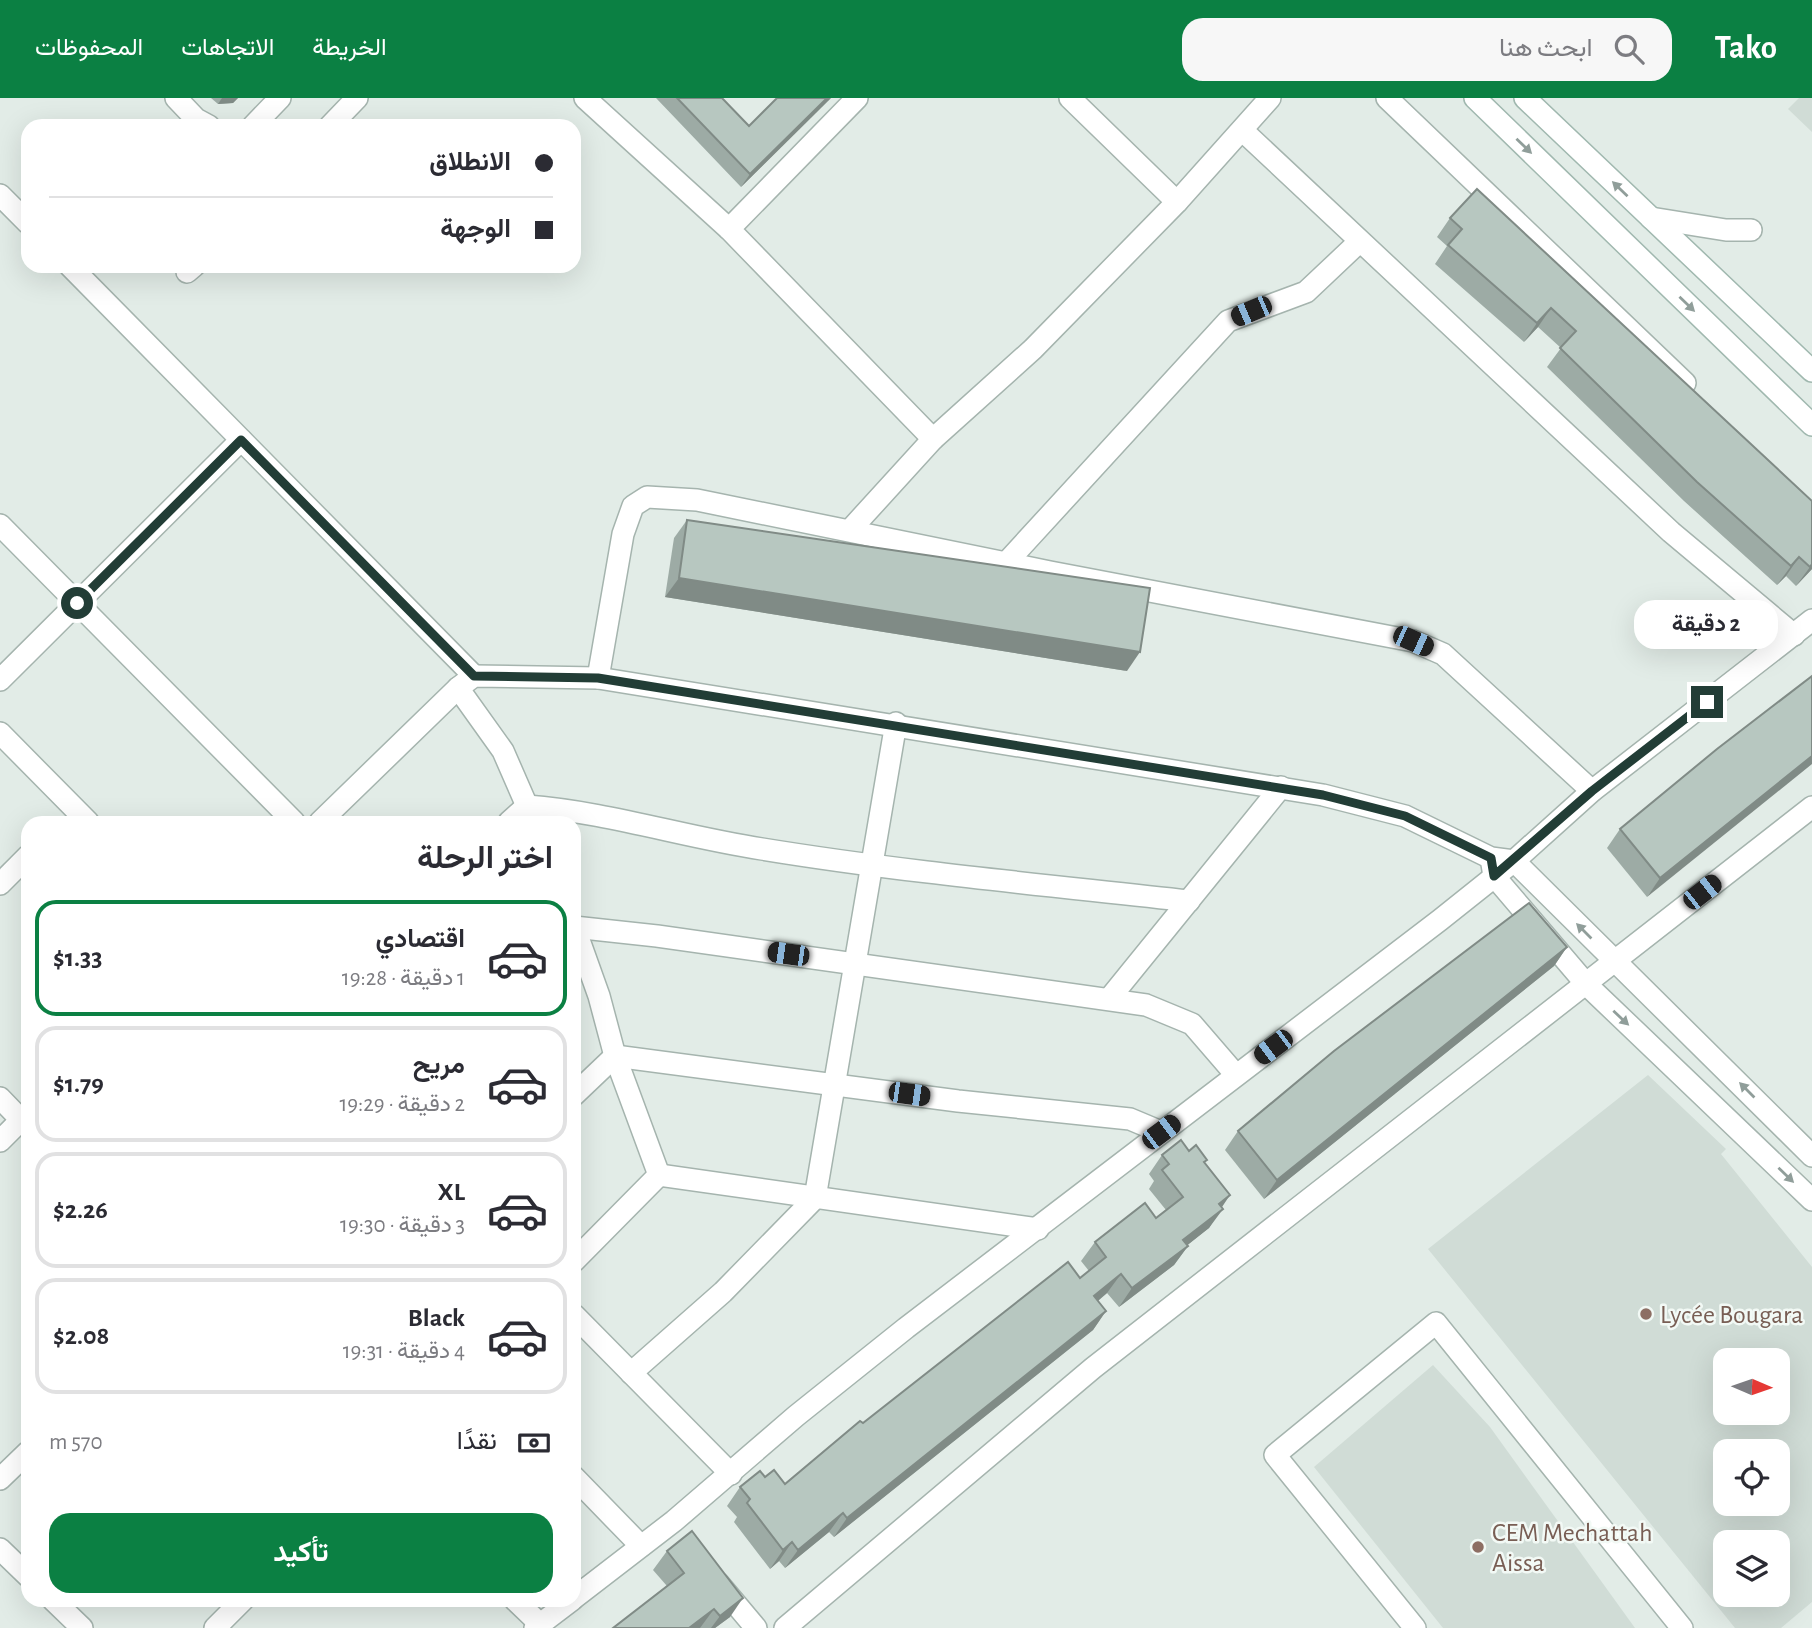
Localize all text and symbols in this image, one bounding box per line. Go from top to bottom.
search box [1182,18,1672,81]
icon: search [1610,30,1648,68]
text: Tako [1714,32,1777,65]
text: ابحث هنا [1499,35,1592,61]
text: المحفوظات [35,36,143,60]
text: الاتجاهات [181,36,274,60]
text: الخريطة [312,36,387,60]
one-way arrow [1516,137,1533,154]
text: الانطلاق [429,149,511,175]
one-way arrow [1612,181,1629,197]
text: الوجهة [440,216,511,242]
car [1228,293,1275,329]
one-way arrow [1679,296,1696,313]
route start [61,587,93,619]
callout: 2 دقيقة [1635,601,1779,650]
text: 2 دقيقة [1672,613,1740,636]
car [1390,623,1437,659]
route end [1691,686,1723,718]
text: اختر الرحلة [417,842,553,874]
car [1679,871,1726,913]
one-way arrow [1576,923,1592,940]
text: اقتصادي [376,926,465,952]
icon: car [486,927,549,990]
car [766,941,811,967]
text: $1.33 [53,945,102,971]
text: 1 دقيقة · 19:28 [342,967,465,990]
one-way arrow [1613,1009,1630,1026]
car [1250,1026,1297,1068]
text: مريح [413,1052,465,1078]
icon: car [486,1053,549,1116]
text: $1.79 [53,1071,104,1097]
car [887,1081,932,1107]
one-way arrow [1738,1081,1755,1098]
text: 2 دقيقة · 19:29 [339,1093,465,1116]
car [1138,1111,1185,1153]
one-way arrow [1777,1166,1794,1182]
text: XL [438,1179,465,1205]
icon: car [486,1179,549,1242]
text: $2.26 [53,1197,108,1223]
text: 3 دقيقة · 19:30 [340,1214,465,1237]
place label: Lycée Bougara [1660,1302,1803,1328]
text: Black [408,1305,465,1331]
icon: car [486,1305,549,1368]
marker: Lycée Bougara [1638,1306,1654,1322]
text: $2.08 [53,1323,109,1349]
text: 4 دقيقة · 19:31 [343,1340,465,1363]
north arrow [1713,1348,1790,1424]
map controls [1713,1348,1790,1607]
icon: cash [515,1424,553,1462]
text: نقدًا [457,1428,497,1454]
text: 570 m [49,1431,103,1454]
button: locate [1713,1439,1790,1516]
button: تأكيد [49,1513,553,1593]
place label: CEM Mechattah Aissa [1492,1520,1653,1576]
button: layers [1713,1530,1790,1607]
marker: CEM Mechattah Aissa [1470,1539,1486,1555]

